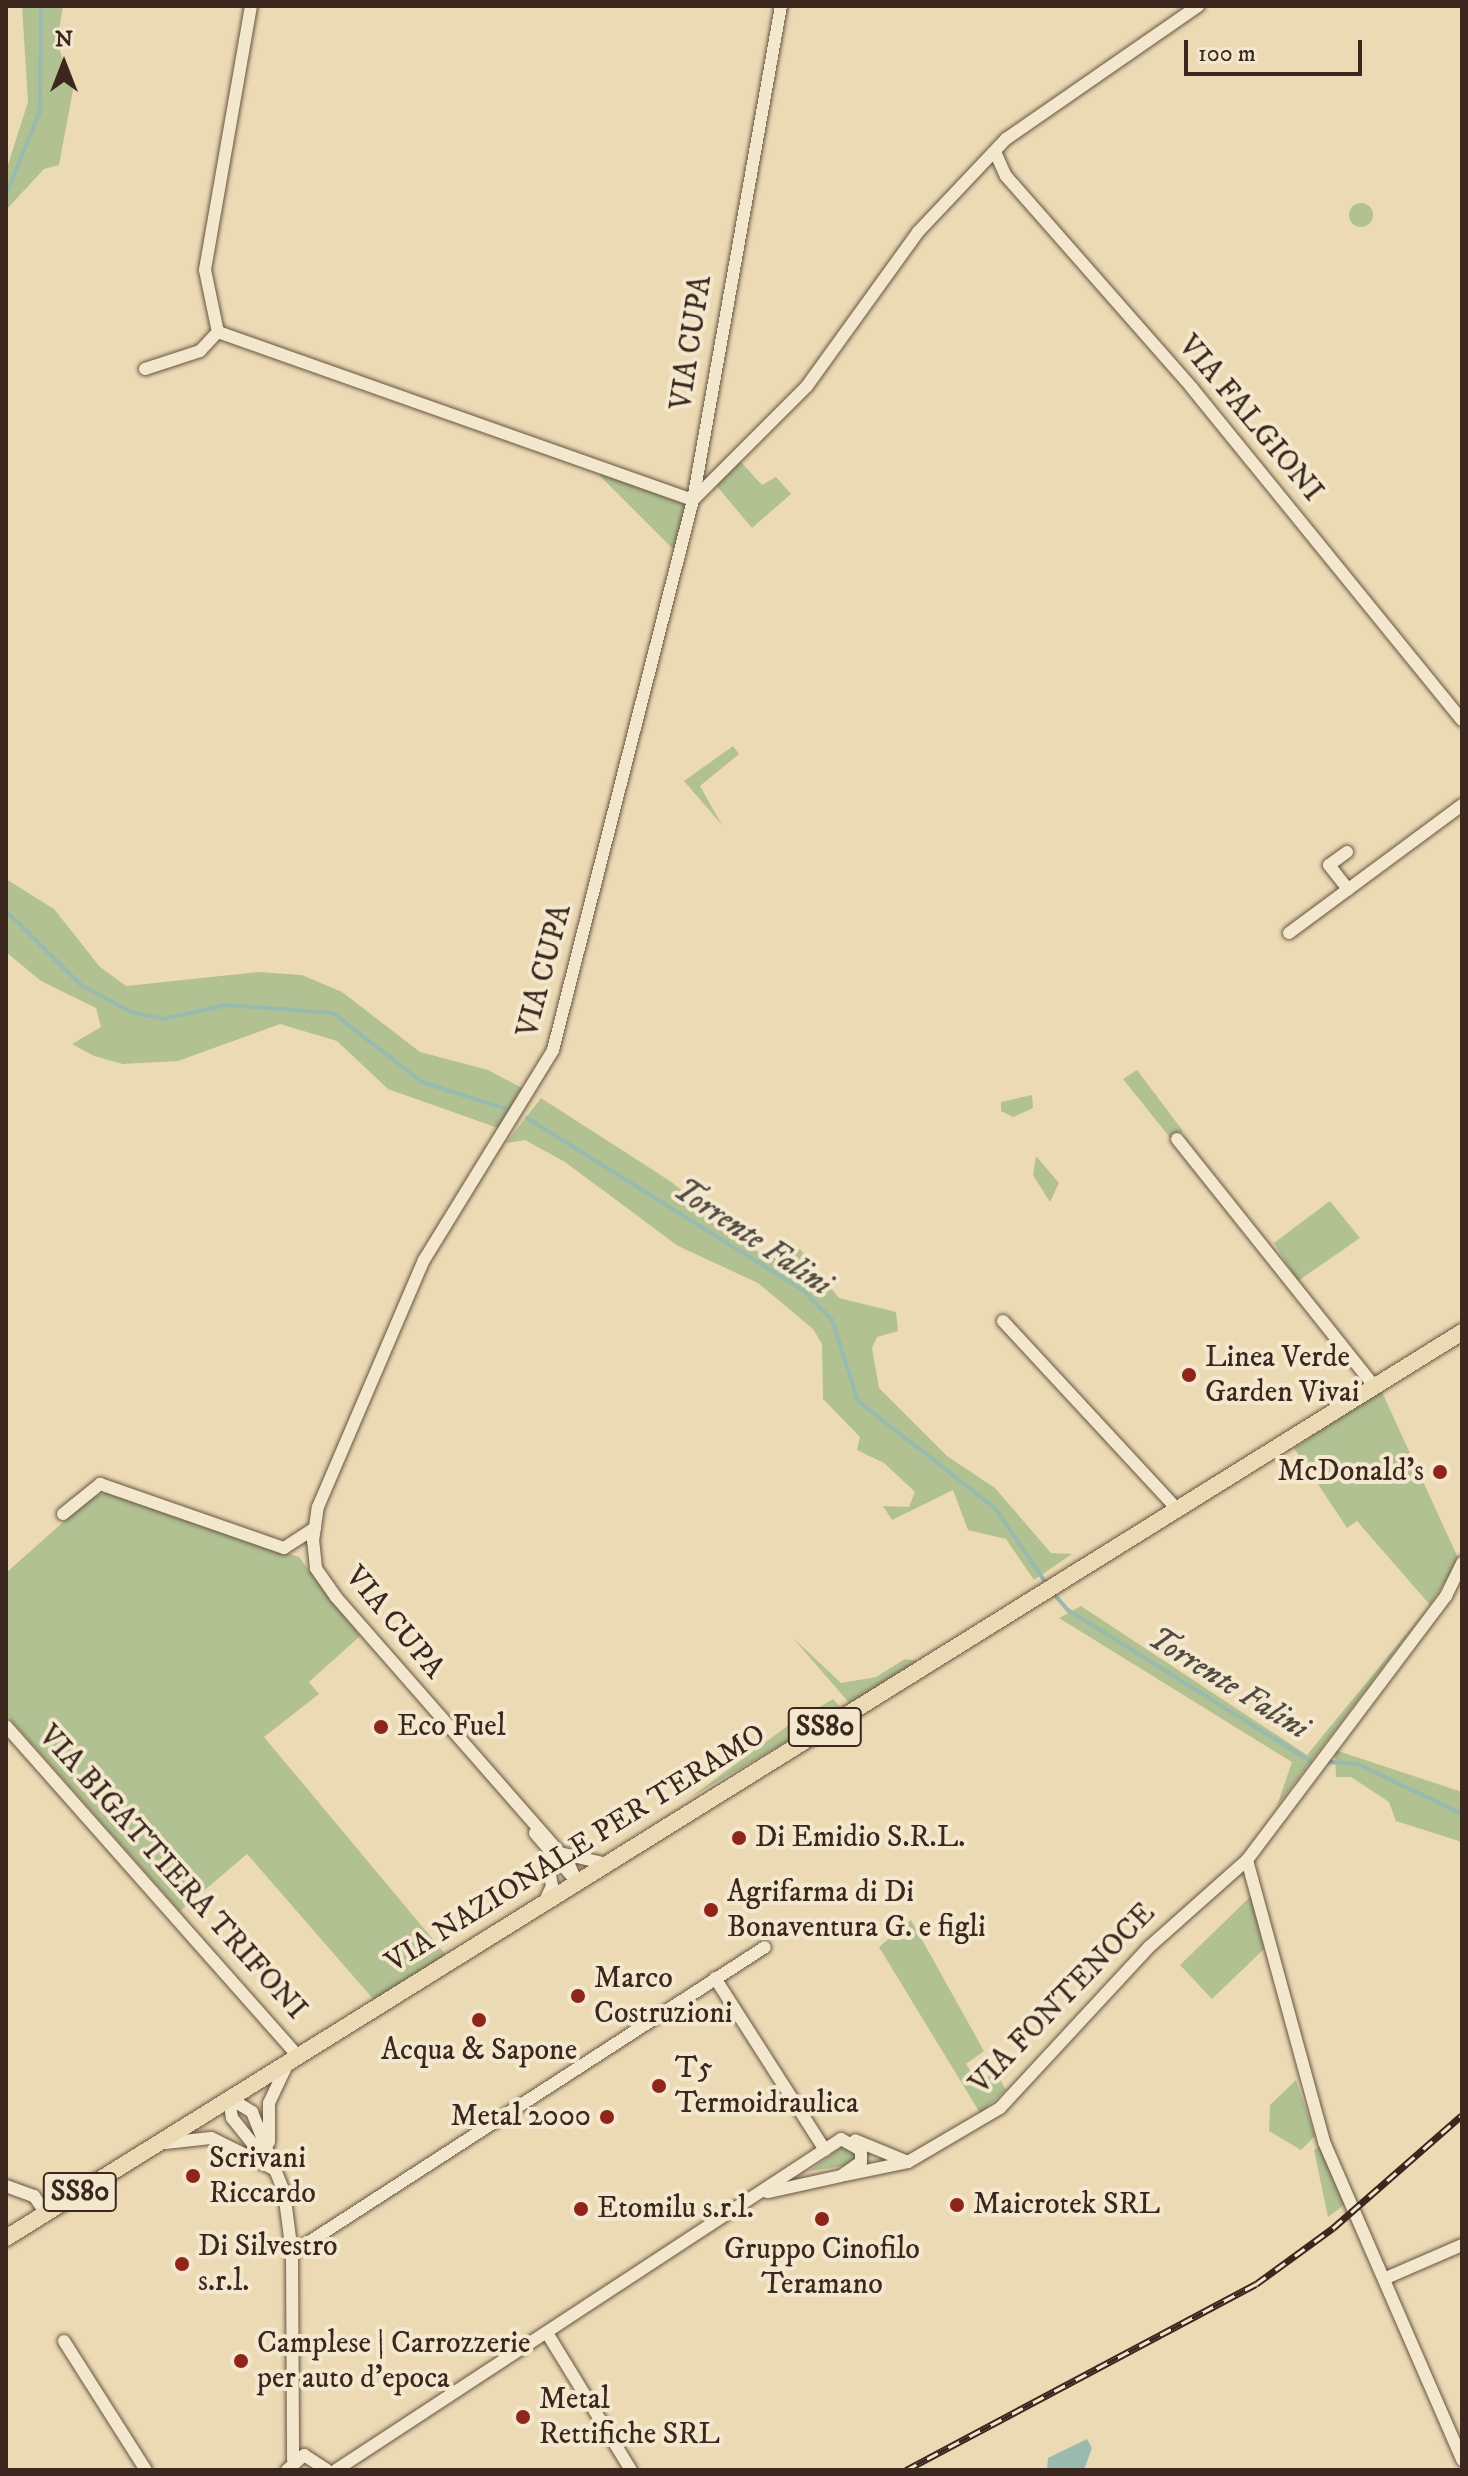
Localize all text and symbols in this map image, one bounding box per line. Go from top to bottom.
north arrow [24,24,104,104]
scale bar [1188,24,1366,74]
text: N [55,26,73,53]
text: 100 m [1198,39,1256,69]
street label: VIA CUPA [664,273,720,413]
street label: VIA FALGIONI [1170,328,1330,510]
street label: VIA CUPA [510,901,580,1041]
water label: Torrente Falini [666,1171,838,1305]
place label: Linea Verde Garden Vivai [1205,1340,1359,1410]
marker: Linea Verde Garden Vivai [1180,1366,1198,1384]
place label: McDonald's [1277,1454,1424,1490]
marker: McDonald's [1431,1463,1449,1481]
street label: VIA CUPA [337,1559,451,1687]
water label: Torrente Falini [1141,1619,1315,1749]
road number: SS80 [787,1703,863,1751]
place label: Eco Fuel [397,1709,506,1745]
street label: VIA NAZIONALE PER TERAMO [379,1717,773,1981]
street label: VIA BIGATTIERA TRIFONI [30,1718,314,2028]
marker: Eco Fuel [372,1718,390,1736]
place label: Di Emidio S.R.L. [755,1820,965,1856]
marker: Di Emidio S.R.L. [730,1829,748,1847]
place label: Agrifarma di Di Bonaventura G. e figli [727,1875,986,1946]
street label: VIA FONTENOCE [963,1896,1163,2102]
marker: Agrifarma di Di Bonaventura G. e figli [702,1901,720,1919]
place label: Marco Costruzioni [594,1961,733,2032]
marker: Marco Costruzioni [569,1987,587,2005]
marker: Acqua & Sapone [470,2011,488,2029]
place label: Acqua & Sapone [381,2033,577,2069]
place label: T5 Termoidraulica [675,2051,859,2122]
marker: T5 Termoidraulica [650,2077,668,2095]
place label: Metal 2000 [451,2099,591,2135]
marker: Metal 2000 [598,2108,616,2126]
place label: Scrivani Riccardo [209,2141,316,2212]
marker: Scrivani Riccardo [184,2167,202,2185]
road number: SS80 [42,2168,118,2216]
place label: Maicrotek SRL [973,2187,1160,2223]
place label: Etomilu s.r.l. [597,2191,754,2227]
marker: Maicrotek SRL [948,2196,966,2214]
marker: Etomilu s.r.l. [572,2200,590,2218]
marker: Gruppo Cinofilo Teramano [813,2210,831,2228]
place label: Di Silvestro s.r.l. [198,2229,338,2300]
place label: Gruppo Cinofilo Teramano [724,2232,920,2302]
marker: Di Silvestro s.r.l. [173,2255,191,2273]
place label: Camplese | Carrozzerie per auto d'epoca [257,2326,530,2396]
marker: Camplese | Carrozzerie per auto d'epoca [232,2352,250,2370]
place label: Metal Rettifiche SRL [539,2382,720,2452]
marker: Metal Rettifiche SRL [514,2408,532,2426]

